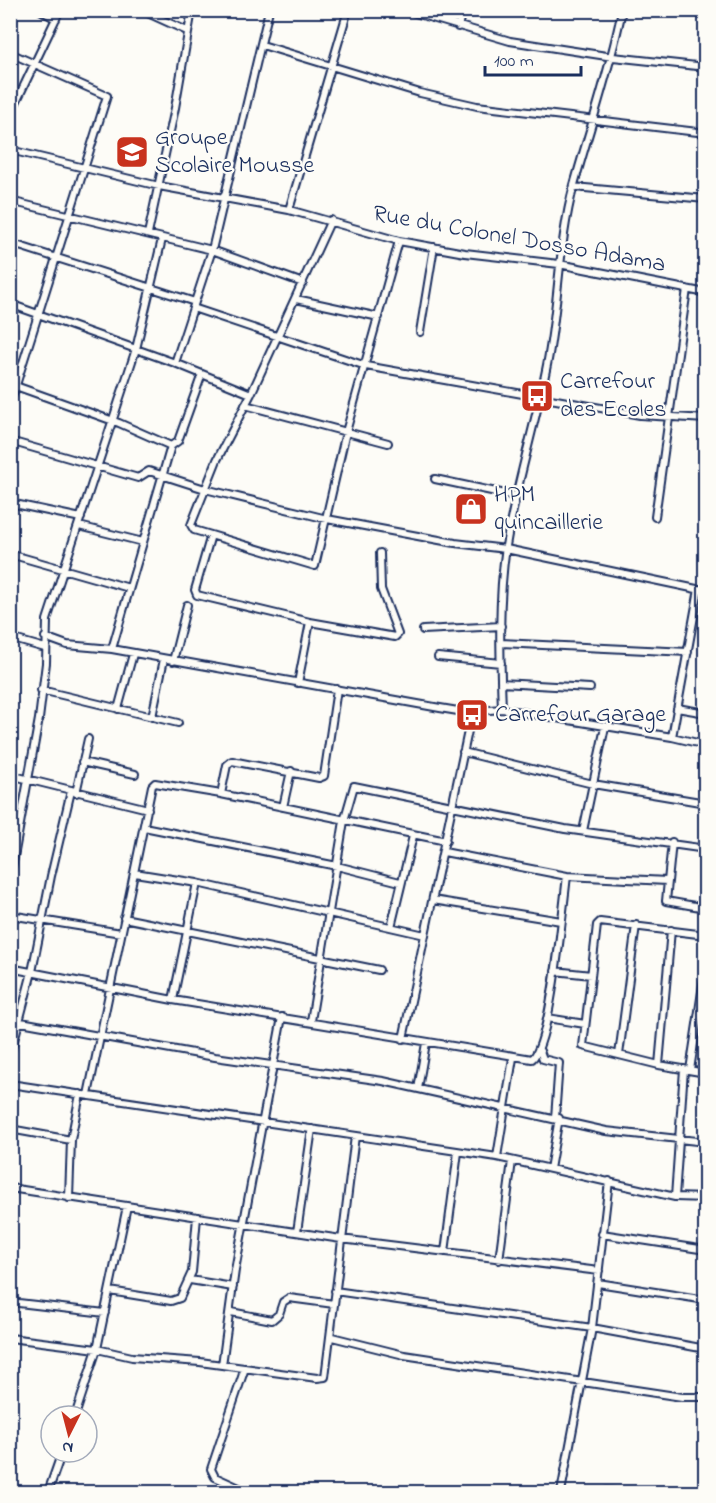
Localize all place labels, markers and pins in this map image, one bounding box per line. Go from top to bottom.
place label: Groupe Scolaire Mousse [155,121,314,184]
school or university icon: Groupe Scolaire Mousse [114,134,150,170]
place label: Carrefour des Ecoles [560,365,666,428]
bus stop icon: Carrefour des Ecoles [519,378,555,414]
place label: HPM quincaillerie [494,478,603,541]
shop icon: HPM quincaillerie [453,491,489,527]
bus stop icon: Carrefour Garage [454,697,490,733]
place label: Carrefour Garage [495,698,666,733]

